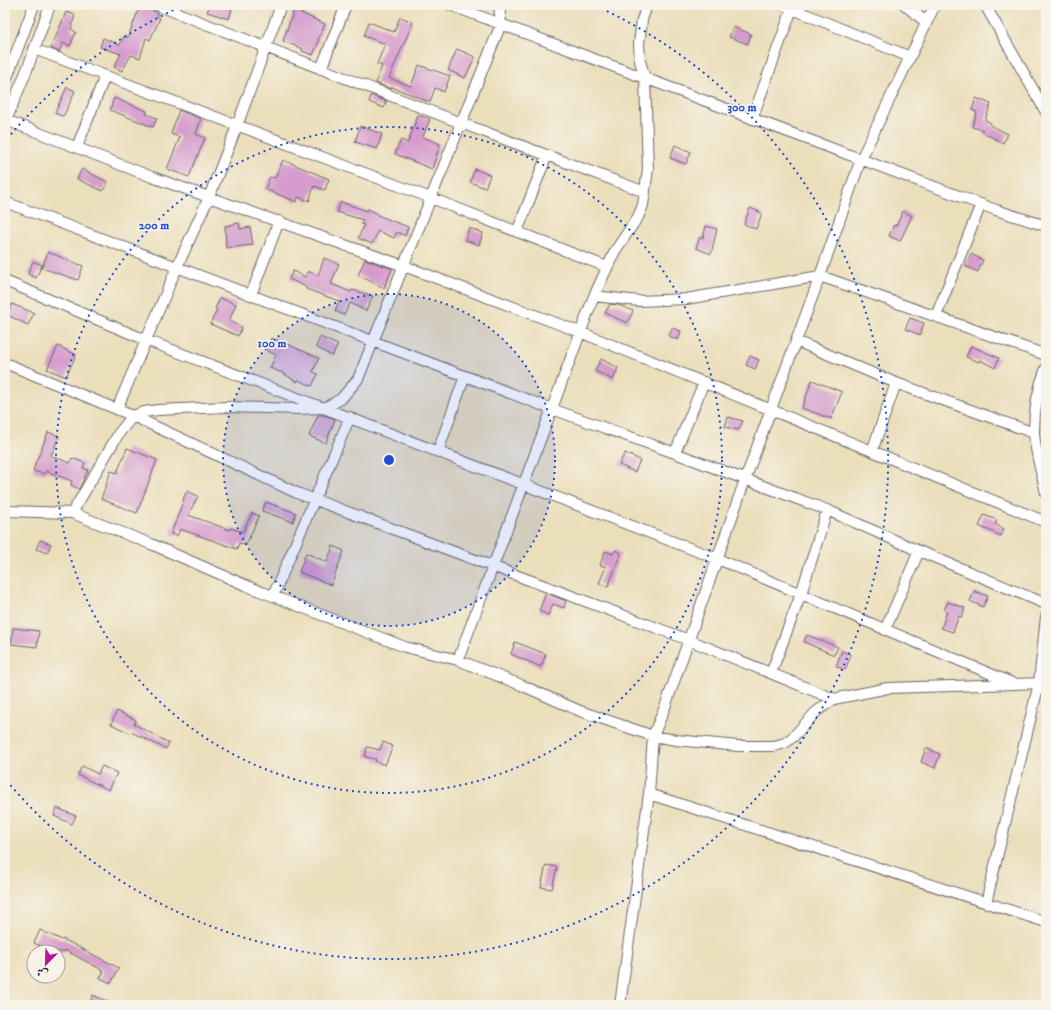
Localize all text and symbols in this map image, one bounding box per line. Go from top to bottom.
text: 300 m [728,100,756,115]
text: 200 m [139,218,169,233]
text: 100 m [258,336,286,351]
centre of rings [382,453,396,467]
north arrow [26,944,66,984]
text: ش [35,964,50,981]

